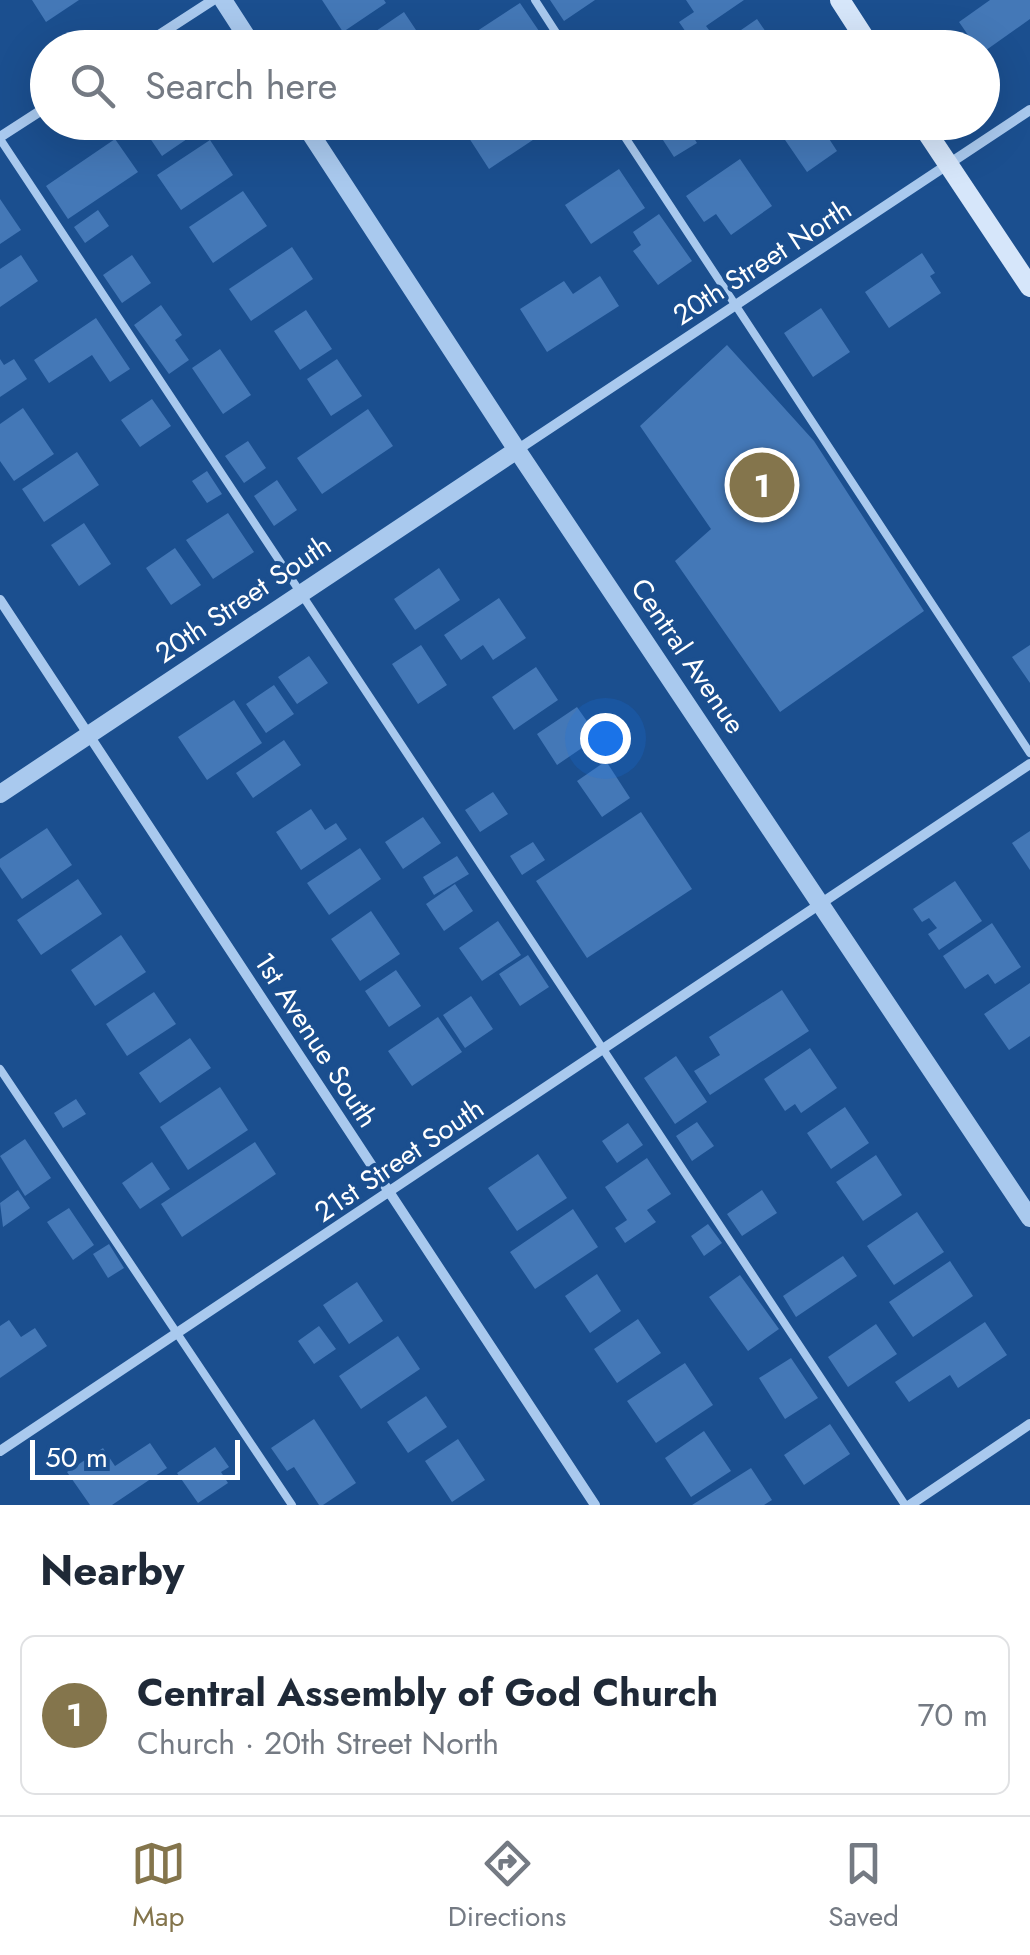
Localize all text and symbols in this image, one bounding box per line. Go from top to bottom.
search box [30,30,1000,140]
icon: search [65,58,120,113]
text: Search here [145,58,337,113]
street label: 20th Street North [665,189,859,335]
pin: 1 [730,448,794,522]
street label: 20th Street South [147,525,339,673]
street label: Central Avenue [621,570,755,742]
your location [580,713,631,764]
street label: 1st Avenue South [244,944,388,1136]
street label: 21st Street South [306,1088,492,1232]
scale bar [30,1435,240,1480]
text: 50 m [45,1437,108,1478]
text: Nearby [40,1540,184,1601]
text: Central Assembly of God Church [137,1665,718,1720]
text: 1 [66,1692,83,1738]
text: 70 m [917,1692,988,1738]
text: Church · 20th Street North [137,1720,499,1766]
tab: Map [131,1836,186,1937]
tab: Directions [448,1836,566,1937]
tab: Saved [828,1836,899,1937]

